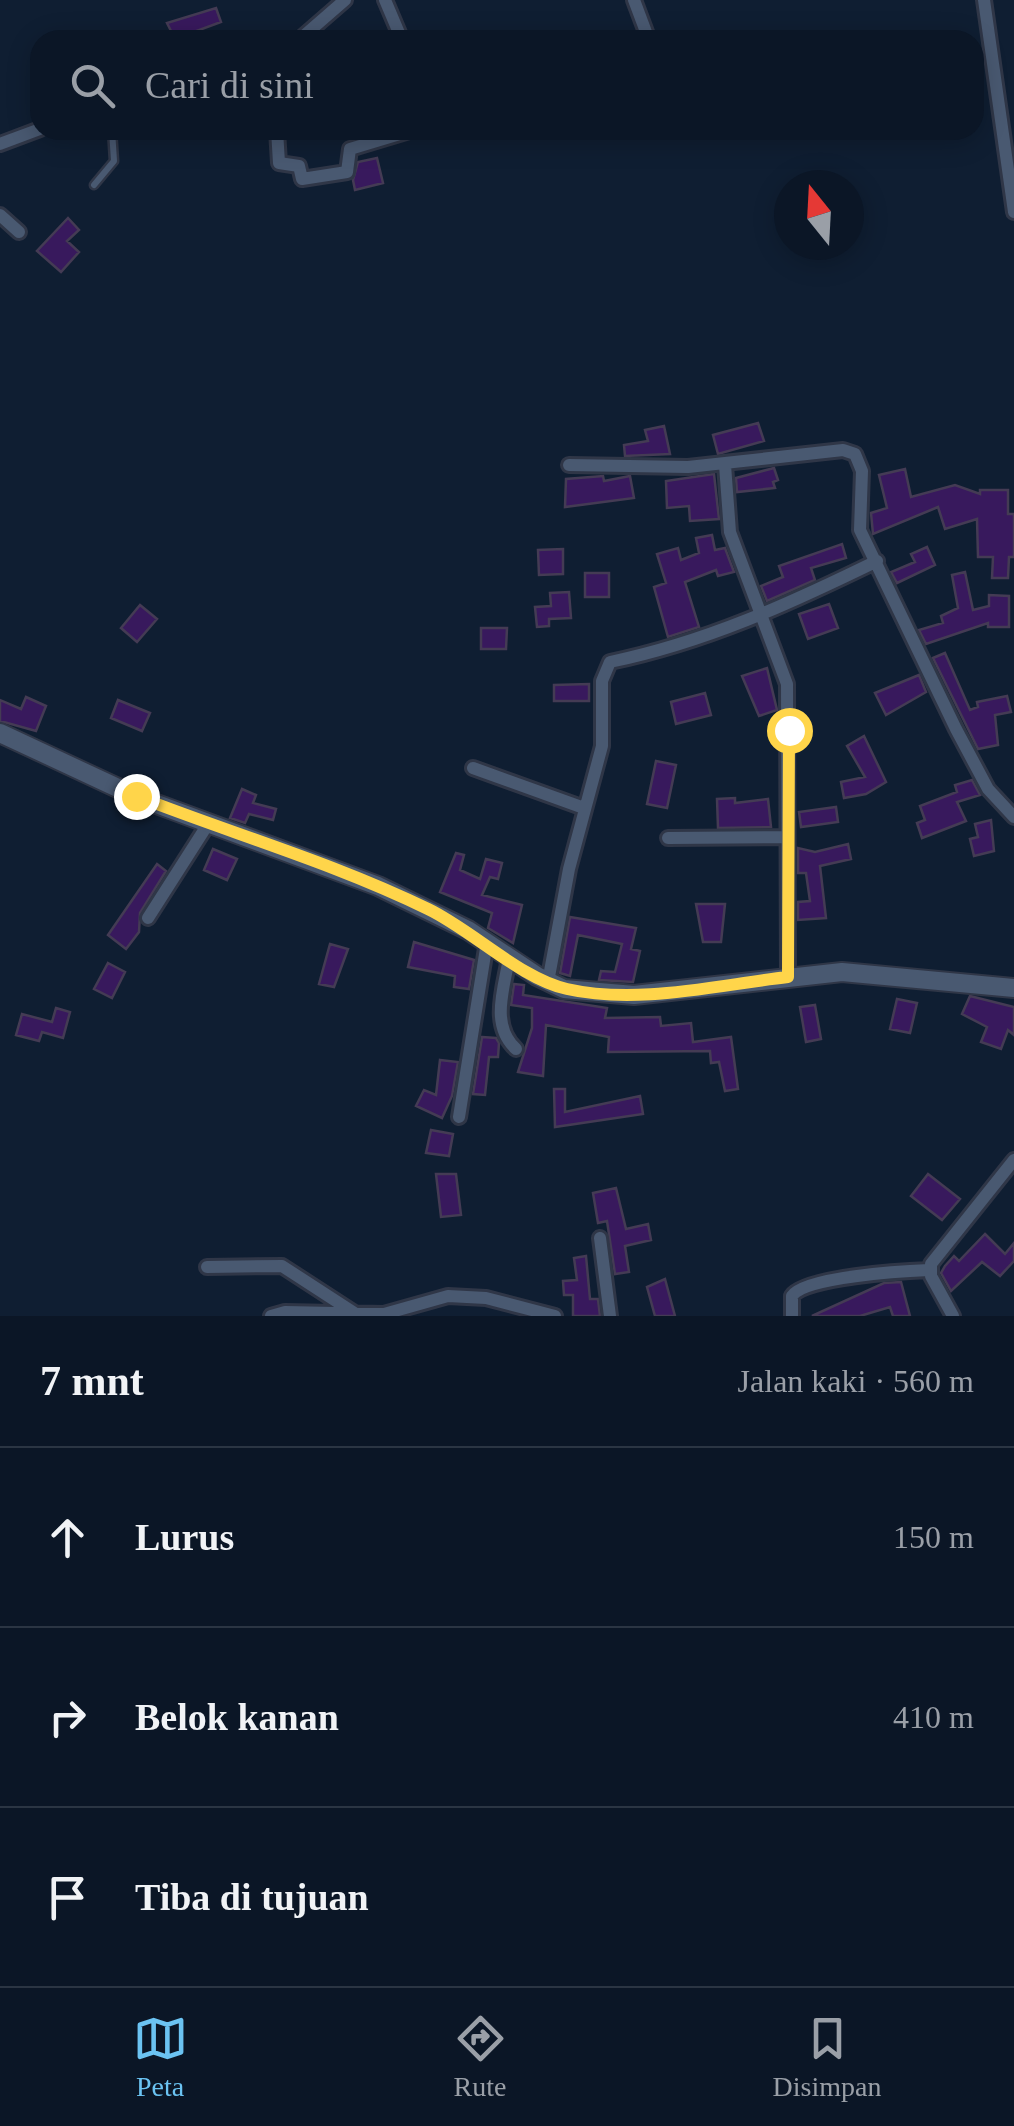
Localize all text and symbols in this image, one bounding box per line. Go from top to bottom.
search box [30,30,984,140]
icon: search [65,58,120,113]
text: Cari di sini [145,64,314,106]
north arrow [774,170,864,260]
route start [767,708,813,754]
route end [114,774,160,820]
text: 7 mnt [40,1358,144,1404]
text: Jalan kaki · 560 m [738,1363,974,1399]
icon: ahead [40,1510,95,1565]
text: Lurus [135,1516,234,1558]
text: 150 m [893,1519,974,1555]
icon: right [40,1690,95,1745]
text: Belok kanan [135,1696,339,1738]
text: 410 m [893,1699,974,1735]
icon: arrive [40,1870,95,1925]
text: Tiba di tujuan [135,1876,369,1918]
tab: Peta [133,2011,188,2103]
tab: Rute [453,2011,508,2103]
tab: Disimpan [773,2011,881,2103]

